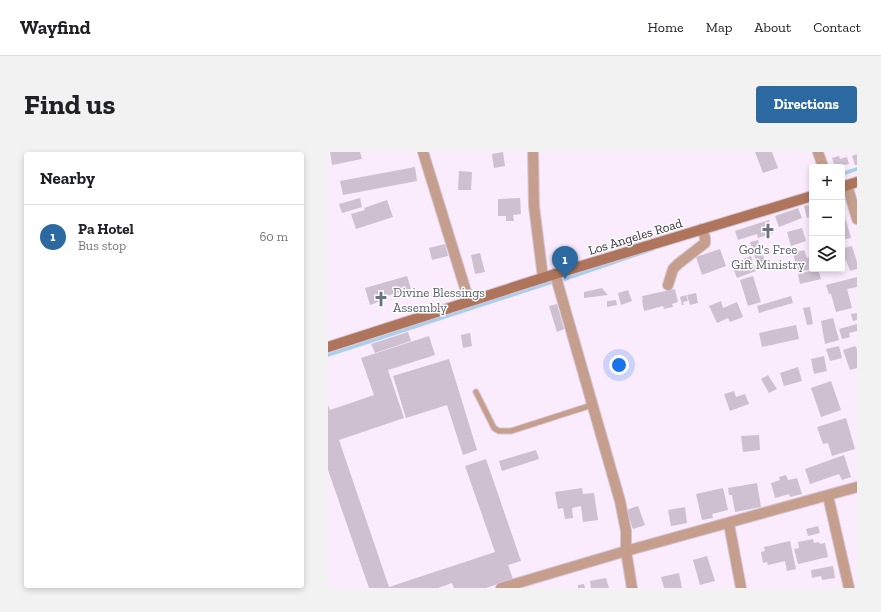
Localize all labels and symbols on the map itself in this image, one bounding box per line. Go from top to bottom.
street label: Los Angeles Road [586,215,684,258]
church icon: God's Free Gift Ministry [759,222,777,240]
place label: God's Free Gift Ministry [731,242,805,272]
pin: 1 [552,246,578,279]
place label: Divine Blessings Assembly [393,285,485,315]
church icon: Divine Blessings Assembly [372,290,390,308]
your location [609,355,629,375]

